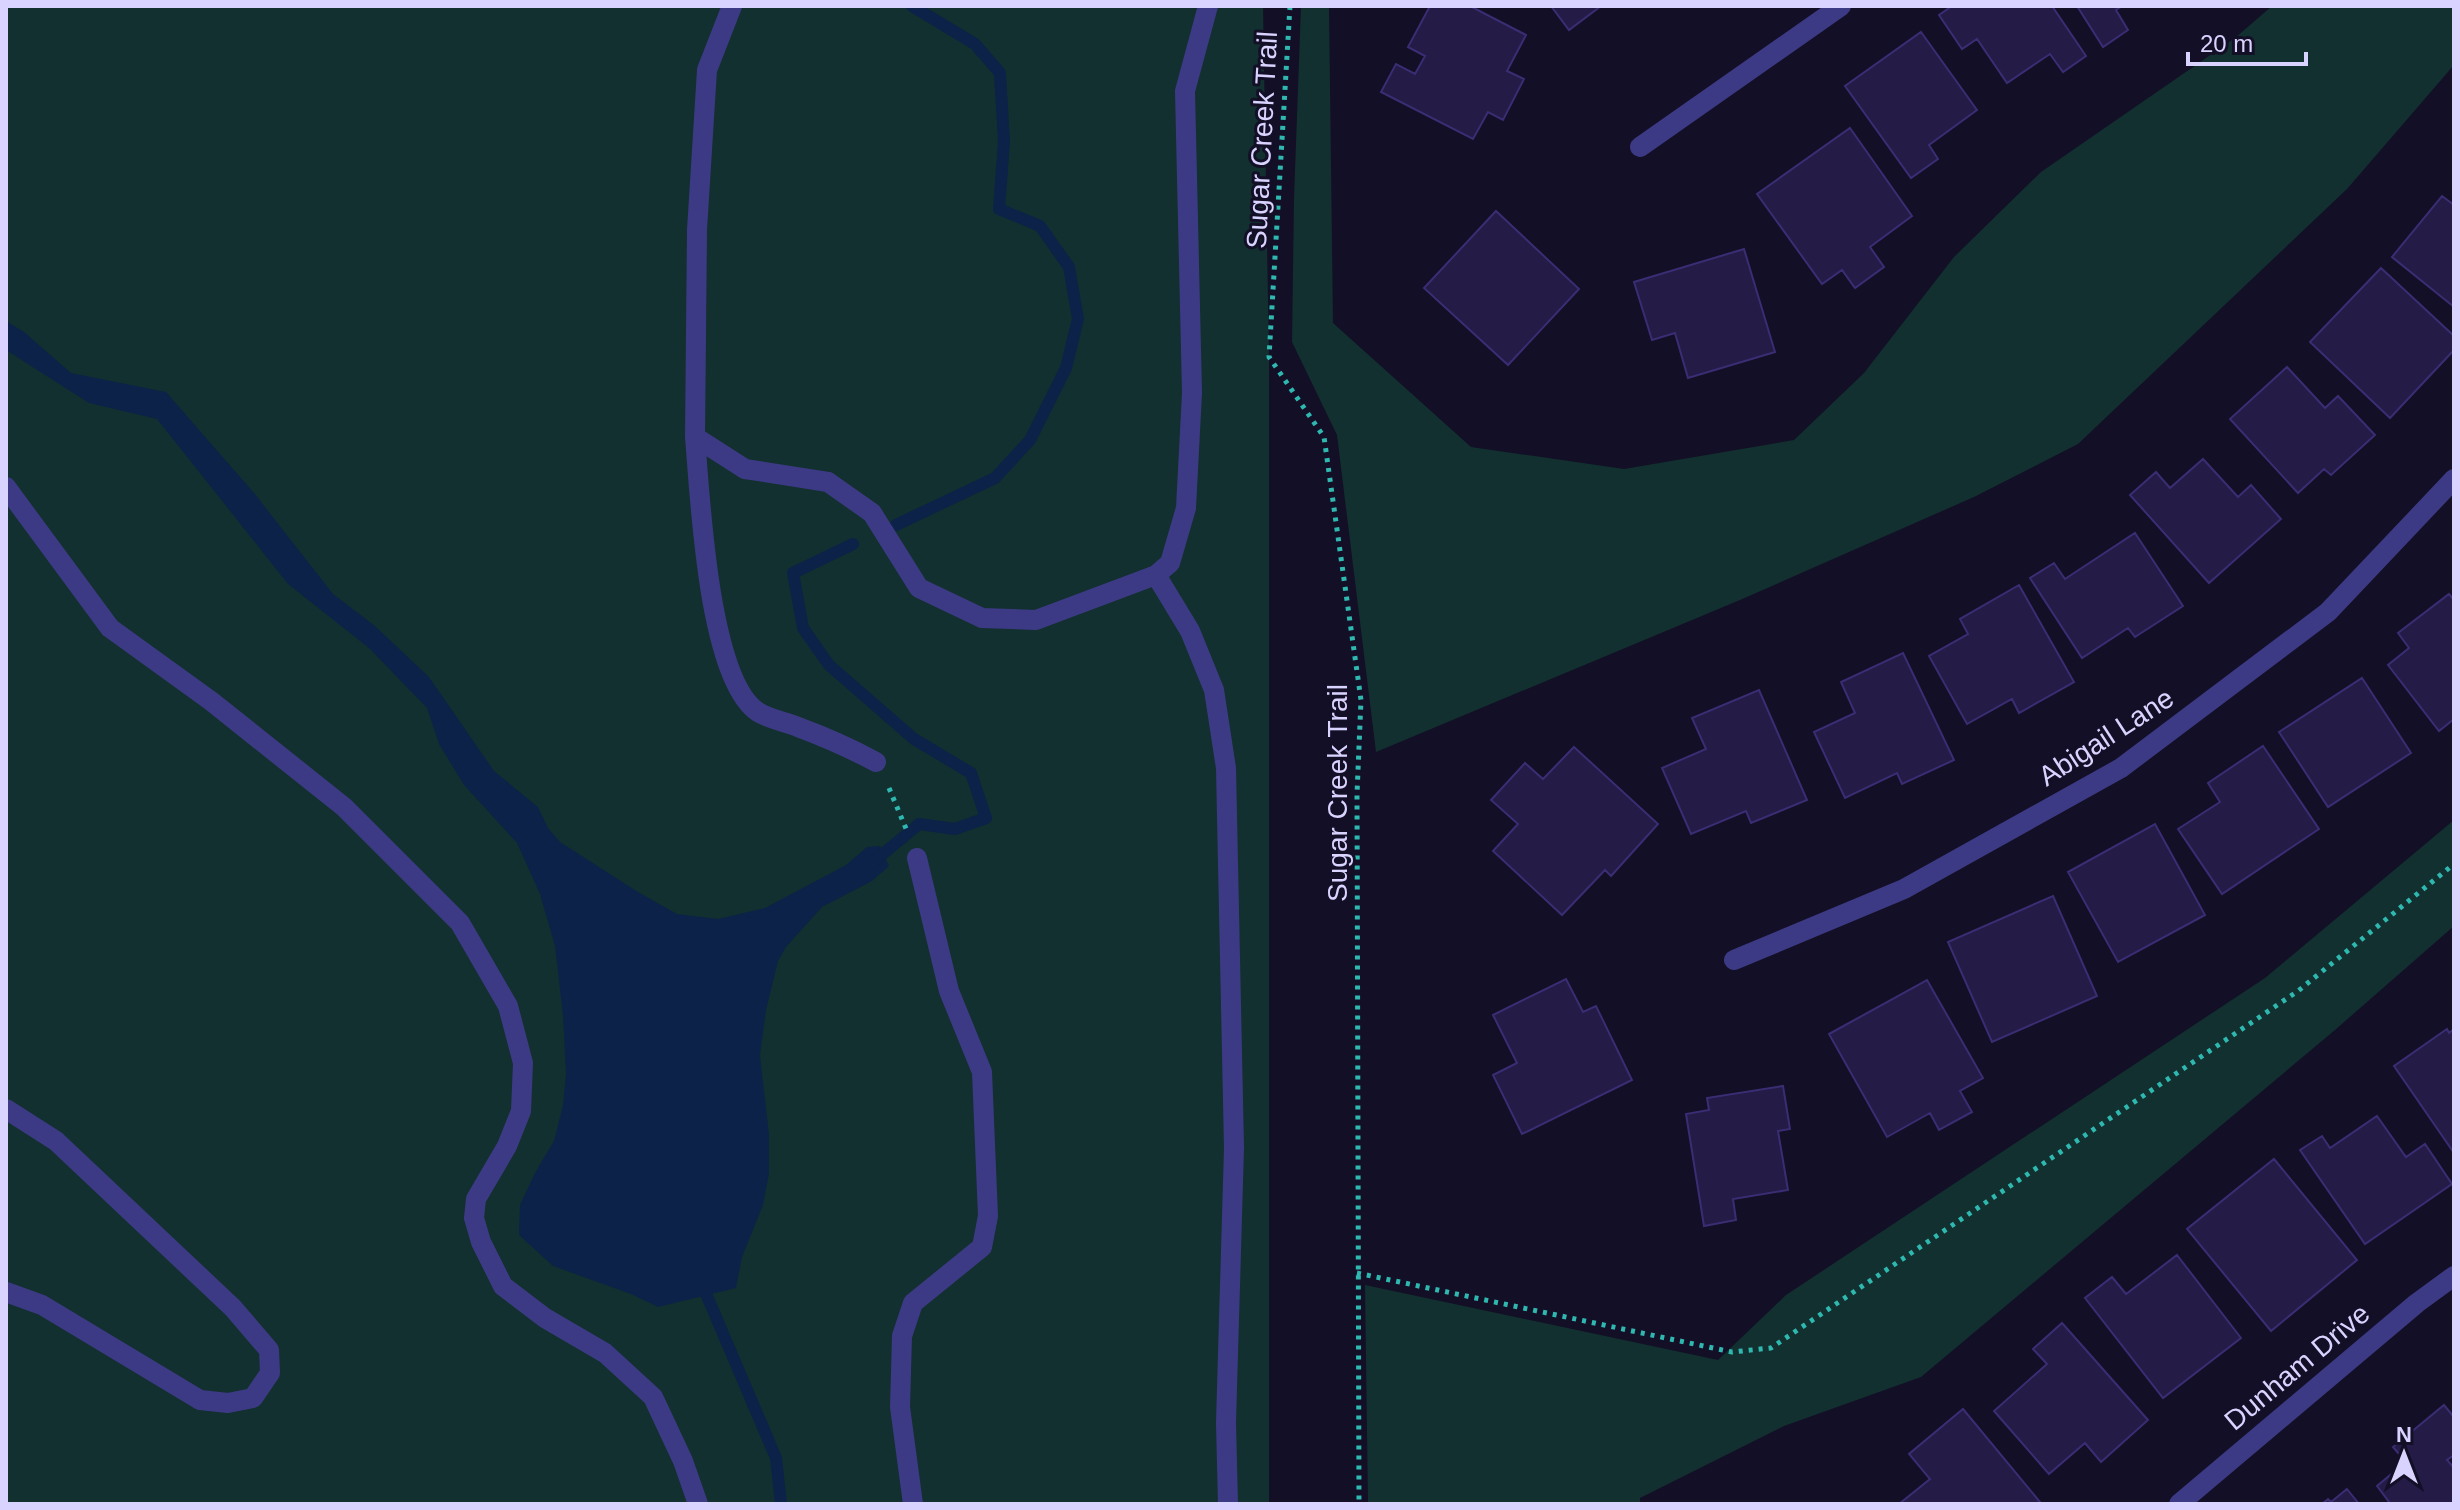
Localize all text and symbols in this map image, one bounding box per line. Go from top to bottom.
scale bar [2188,16,2306,66]
street label: Sugar Creek Trail [1241,30,1283,250]
text: 20 m [2200,30,2253,57]
street label: Abigail Lane [2033,682,2179,792]
street label: Sugar Creek Trail [1322,684,1353,902]
street label: Dunham Drive [2218,1298,2376,1436]
north arrow [2364,1414,2444,1494]
text: N [2396,1422,2412,1447]

